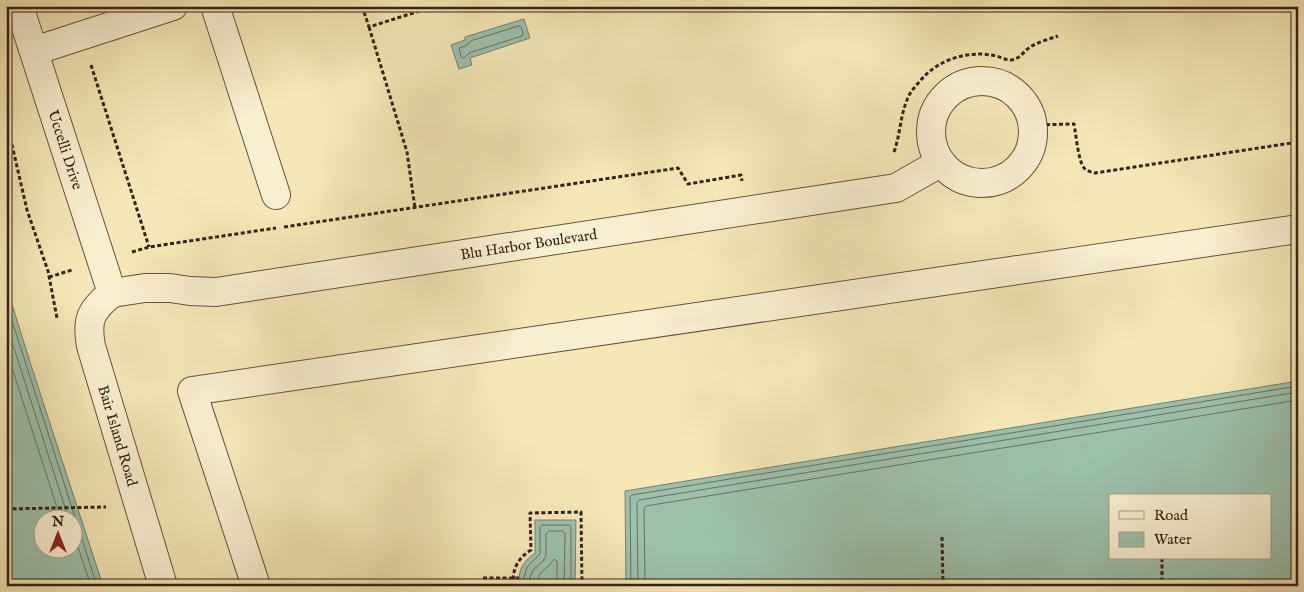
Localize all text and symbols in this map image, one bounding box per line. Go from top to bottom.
street label: Uccelli Drive [44,107,87,192]
street label: Blu Harbor Boulevard [459,224,599,264]
street label: Bair Island Road [94,383,142,489]
legend [1109,494,1272,560]
text: Road [1154,506,1189,525]
north arrow [32,510,82,560]
text: N [51,513,64,531]
text: Water [1154,530,1192,549]

